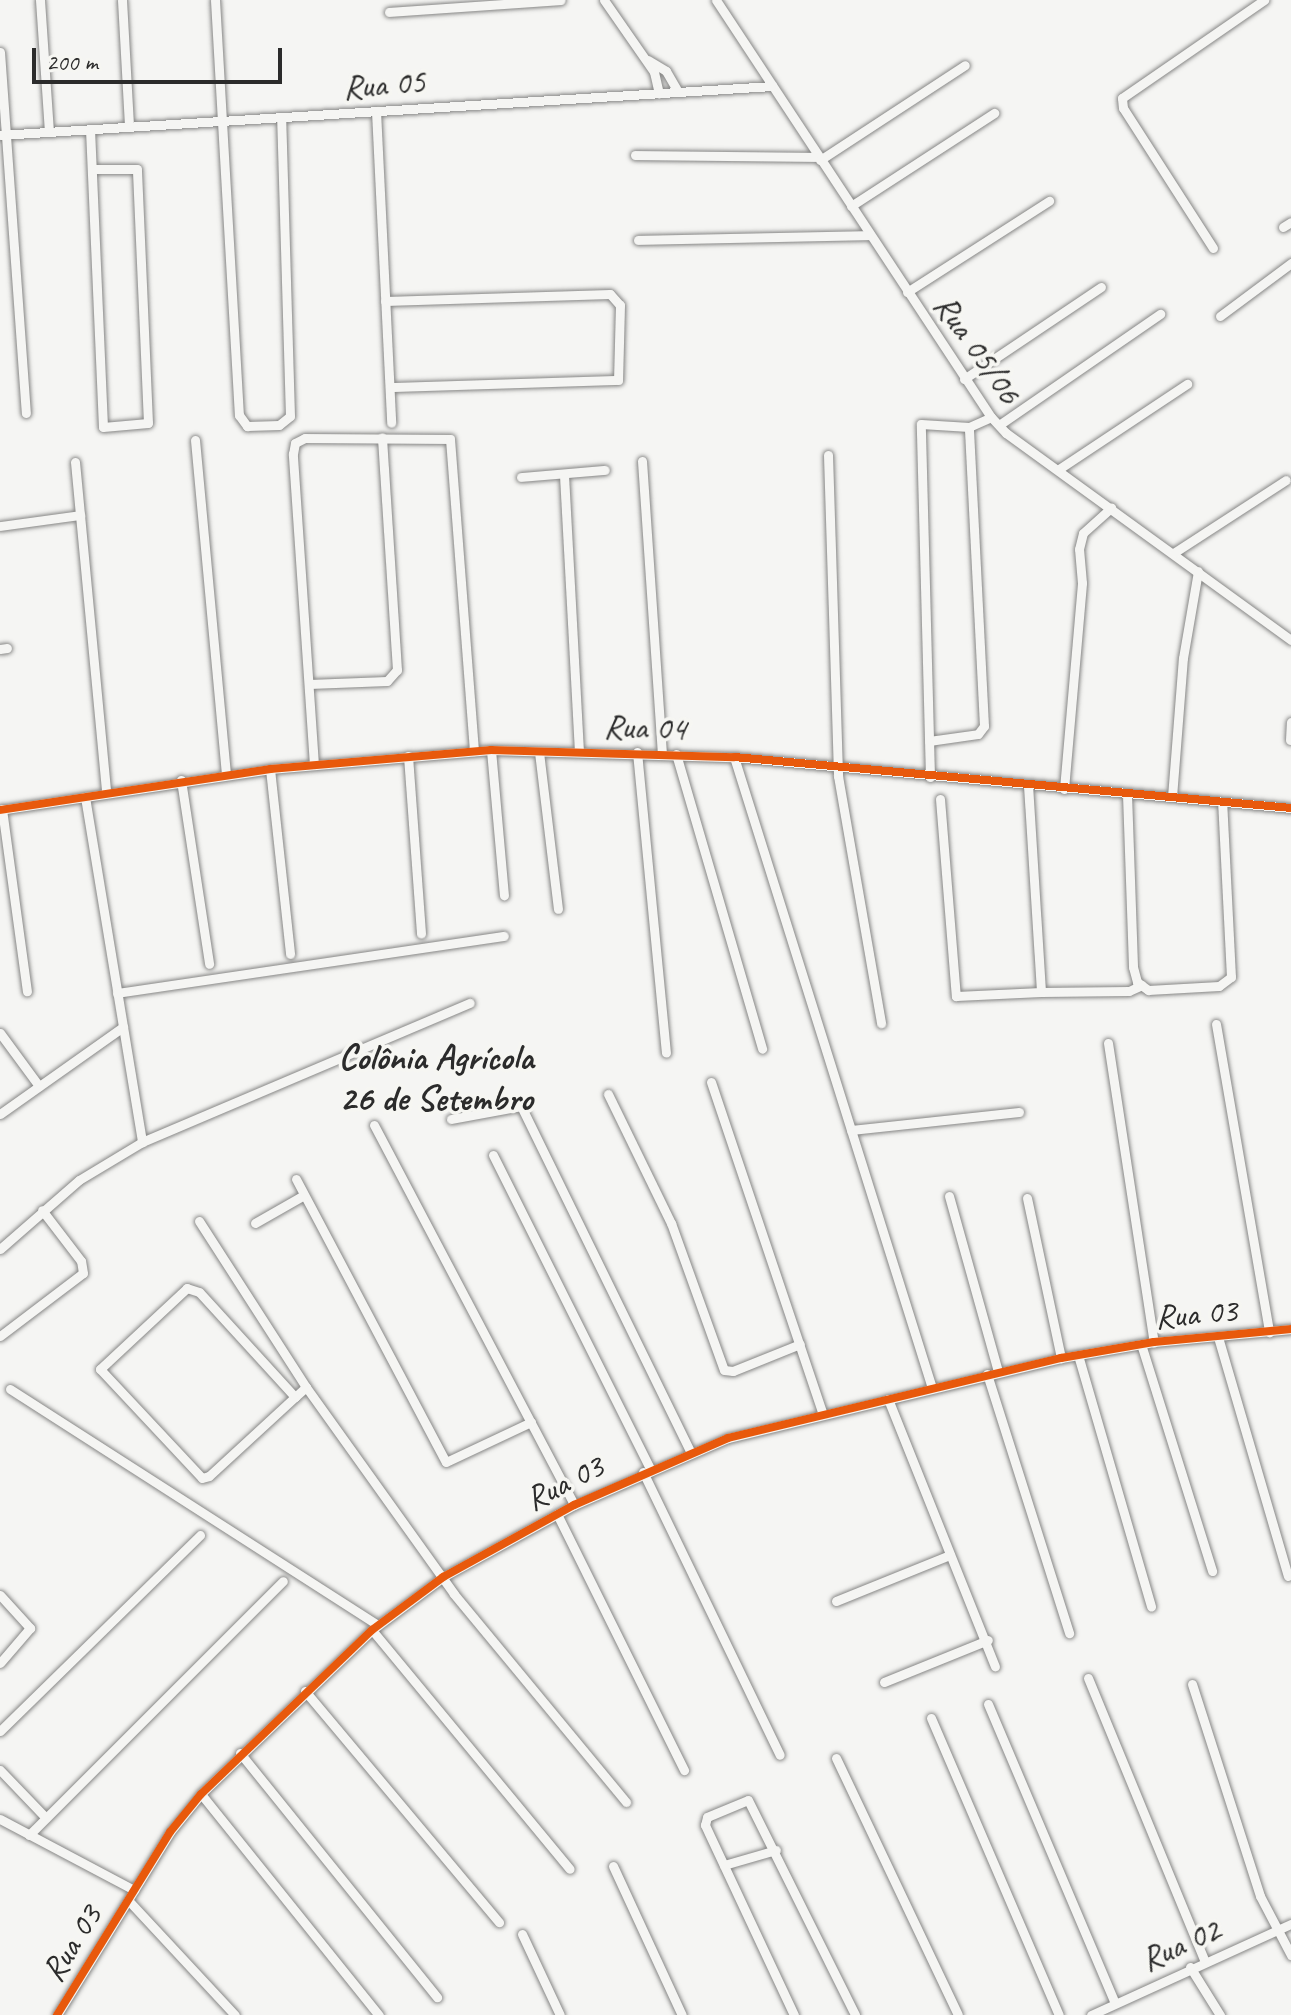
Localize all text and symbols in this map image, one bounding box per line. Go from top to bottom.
scale bar [36,32,286,82]
text: 200 m [46,47,98,77]
street label: Rua 05 [342,61,426,107]
street label: Rua 05/06 [926,286,1030,412]
street label: Rua 04 [603,705,687,749]
district label: Colônia Agrícola 26 de Setembro [339,1035,533,1120]
street label: Rua 03 [1153,1289,1239,1337]
street label: Rua 03 [518,1445,610,1519]
street label: Rua 03 [32,1897,110,1989]
street label: Rua 02 [1134,1909,1226,1979]

